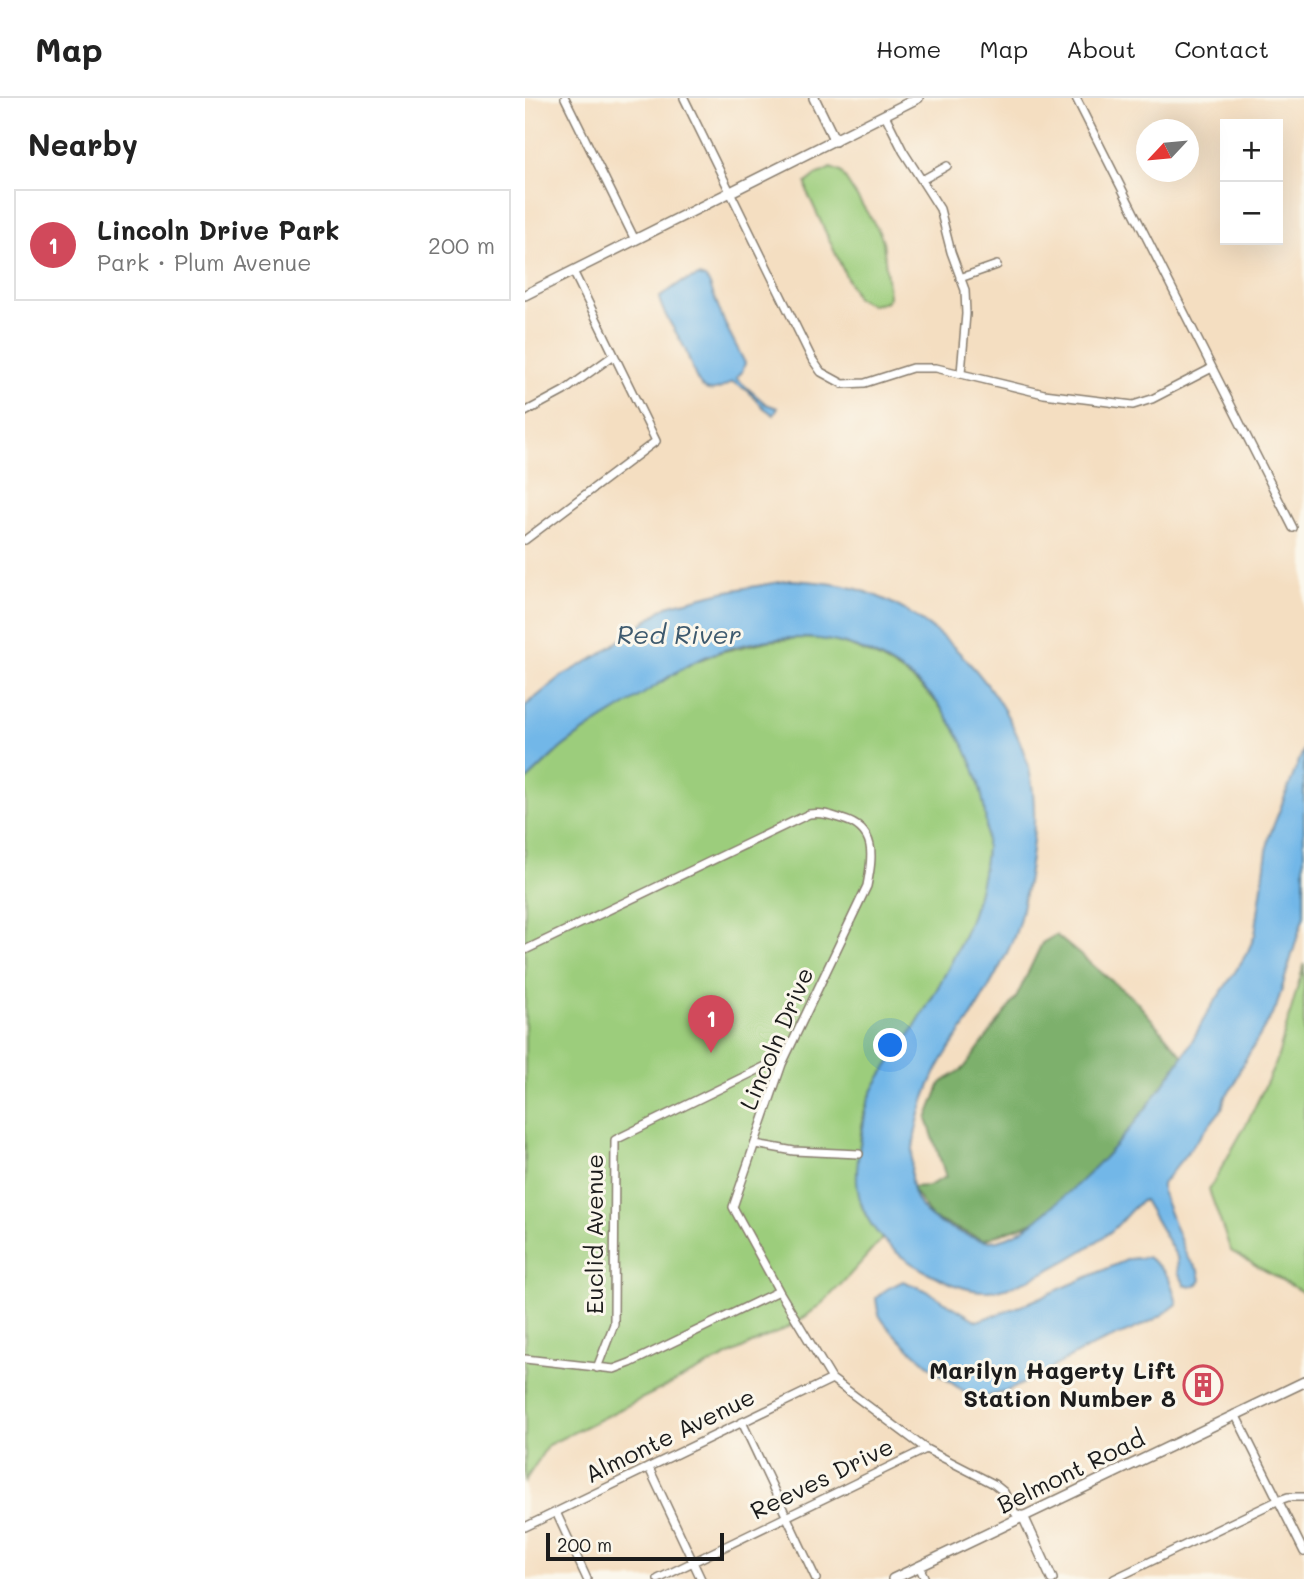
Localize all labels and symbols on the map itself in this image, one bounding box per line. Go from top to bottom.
north arrow [1136,119,1199,182]
water label: Red River [616,617,742,651]
street label: Lincoln Drive [732,962,820,1114]
pin: 1 [688,995,734,1053]
your location [873,1028,907,1062]
street label: Euclid Avenue [578,1154,609,1314]
place label: Marilyn Hagerty Lift Station Number 8 [929,1354,1176,1413]
building icon: Marilyn Hagerty Lift Station Number 8 [1182,1364,1224,1406]
street label: Almonte Avenue [579,1380,759,1489]
street label: Belmont Road [991,1422,1149,1520]
street label: Reeves Drive [745,1430,898,1526]
scale bar [546,1530,725,1562]

